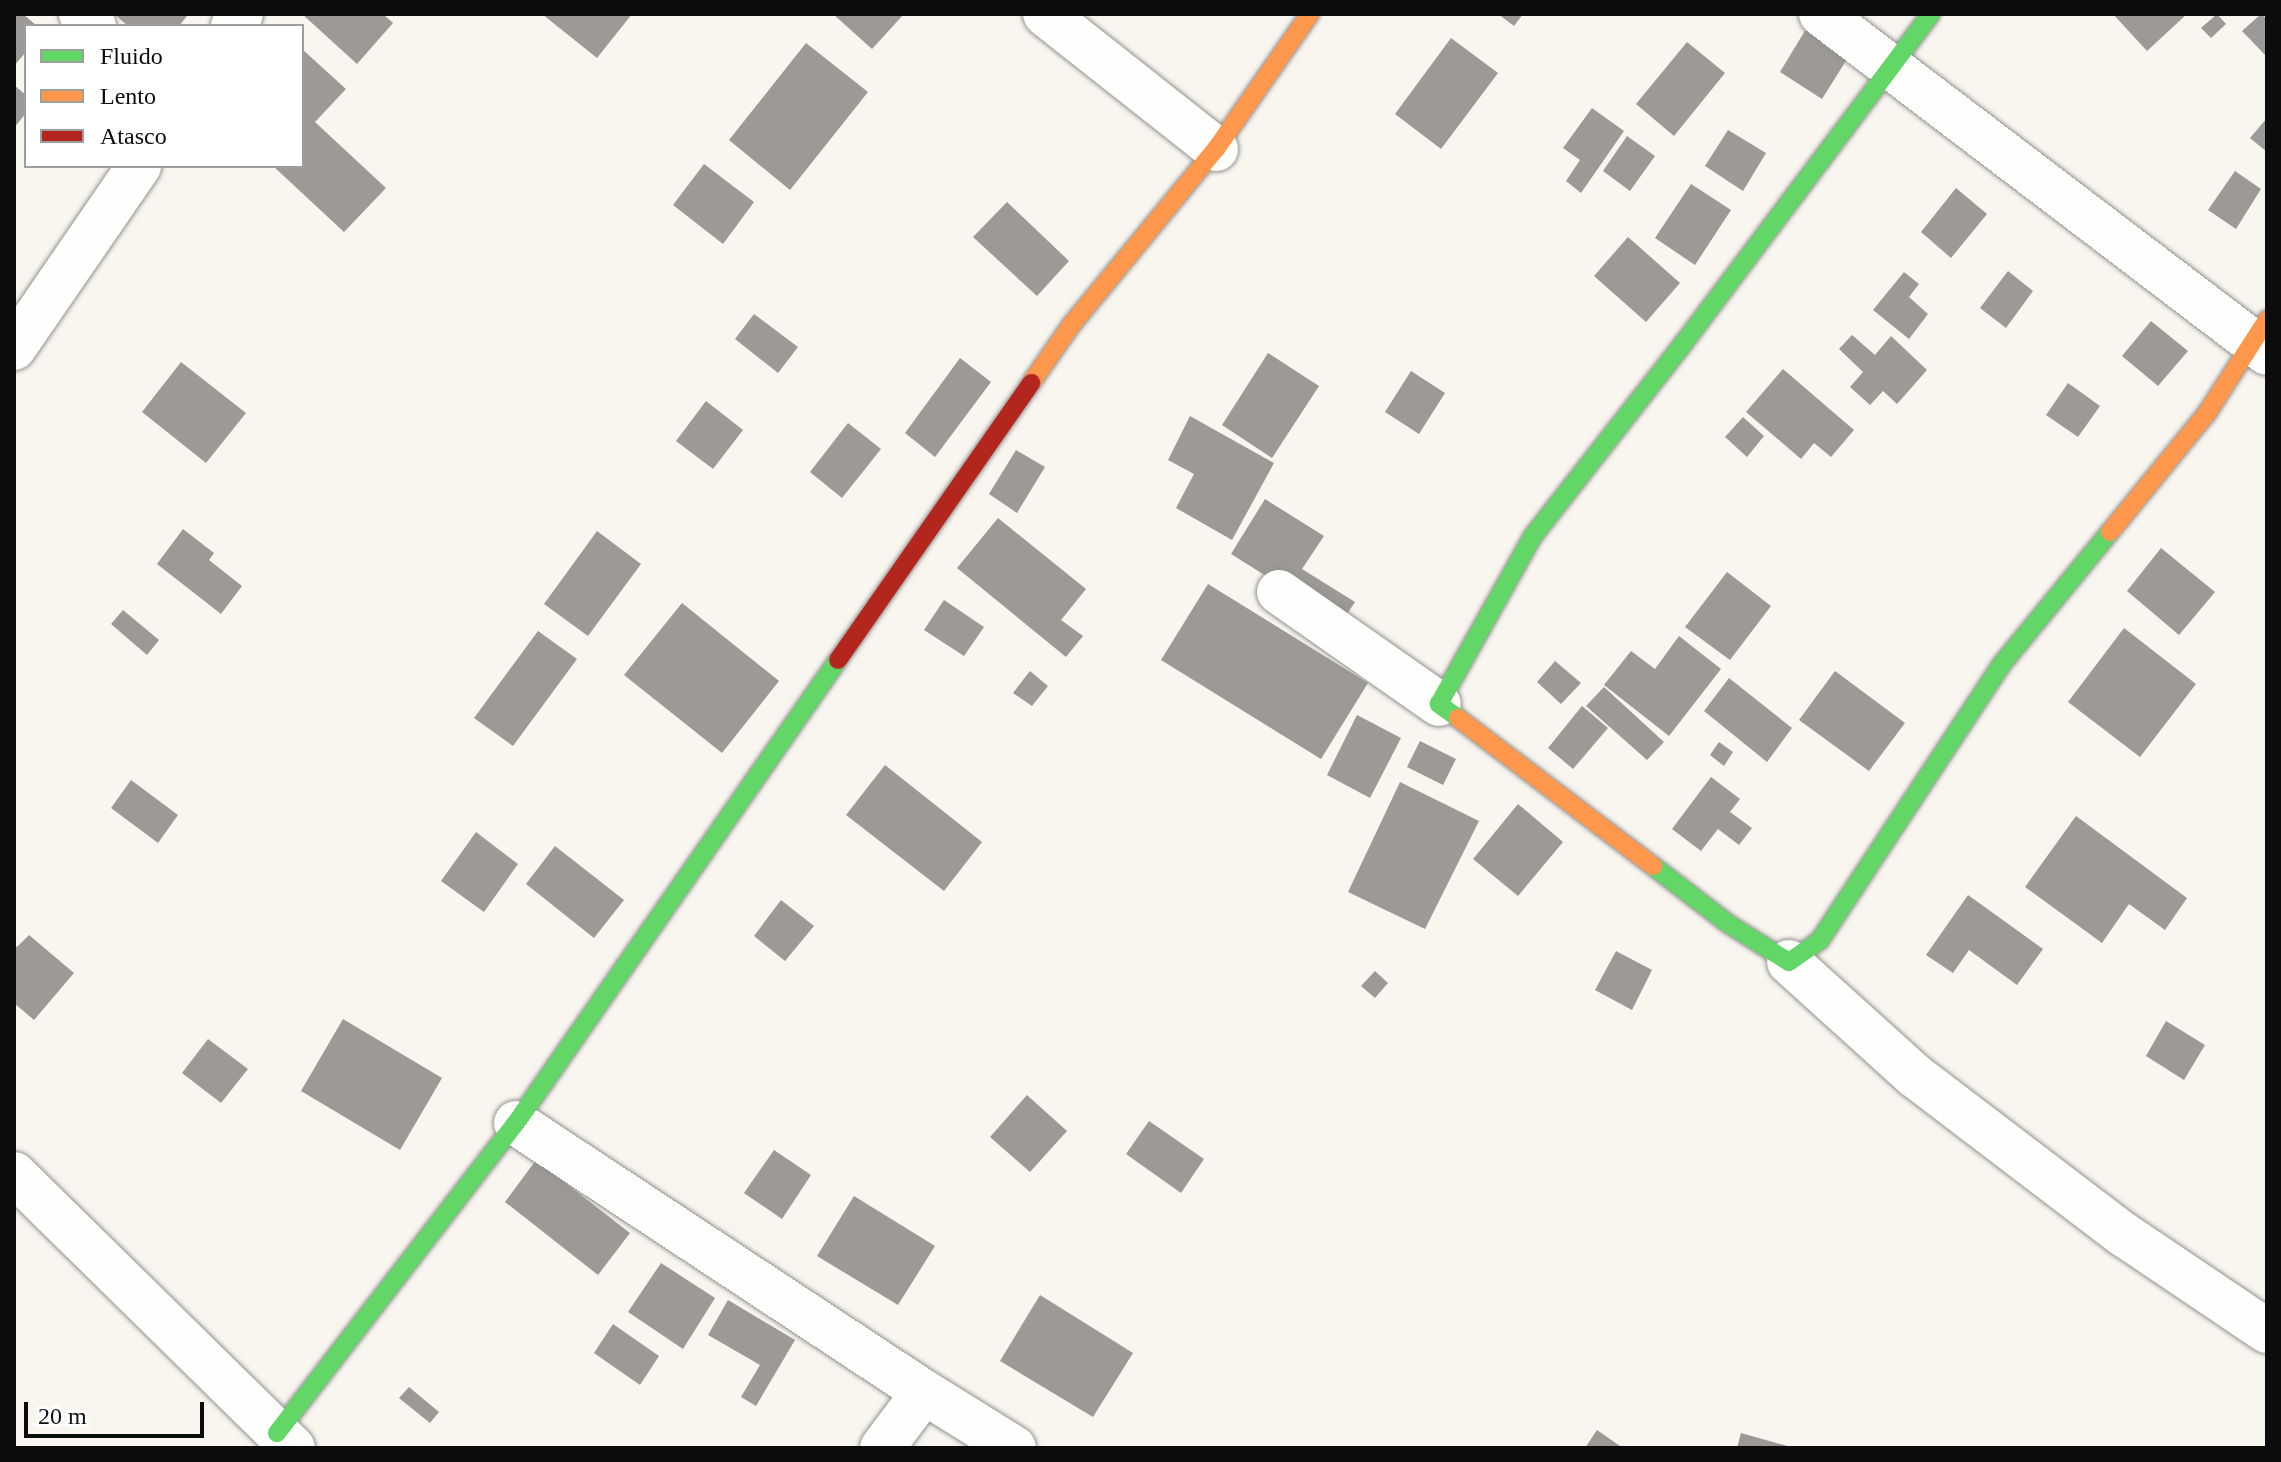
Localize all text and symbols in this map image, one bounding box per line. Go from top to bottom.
legend [24,24,304,168]
text: Fluido [100,43,163,69]
text: Lento [100,83,156,109]
text: Atasco [100,123,167,149]
scale bar [28,1386,208,1436]
text: 20 m [38,1403,87,1429]

